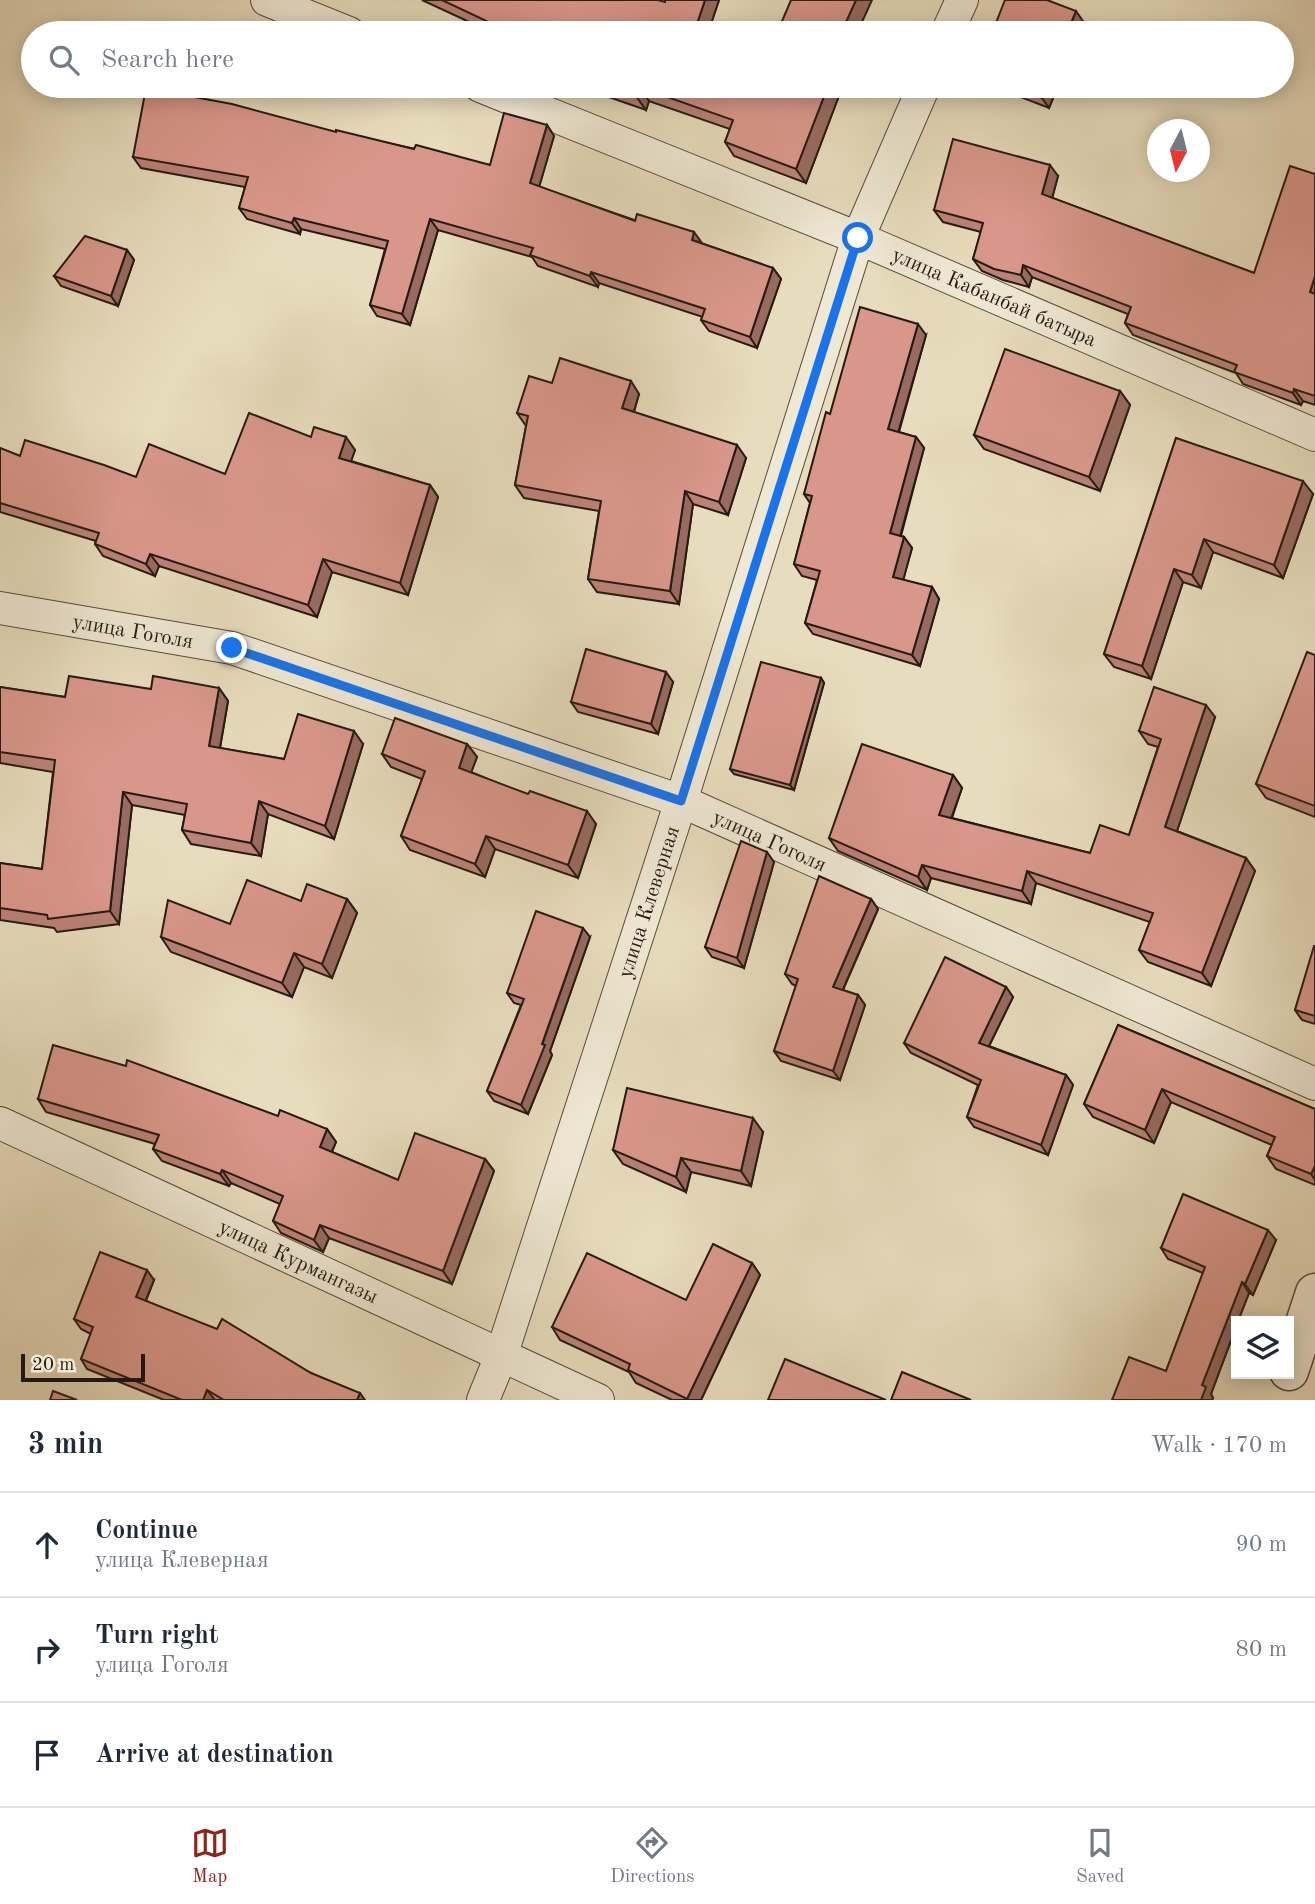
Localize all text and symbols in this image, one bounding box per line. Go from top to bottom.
search box [21,21,1294,98]
icon: search [45,41,83,79]
text: Search here [101,47,234,73]
north arrow [1147,119,1210,182]
route start [842,222,873,253]
street label: улица Кабанбай батыра [888,245,1099,351]
street label: улица Гоголя [71,612,195,653]
route end [216,632,247,663]
street label: улица Гоголя [709,807,829,877]
street label: улица Клеверная [615,824,684,981]
street label: улица Курмангазы [215,1217,381,1309]
map controls [1231,1316,1294,1379]
button: layers [1231,1316,1294,1379]
scale bar [21,1351,145,1383]
text: 20 m [32,1356,74,1375]
text: 3 min [28,1430,103,1460]
text: Walk · 170 m [1151,1434,1287,1457]
text: Continue [95,1518,198,1544]
icon: ahead [28,1526,66,1564]
text: 90 m [1236,1533,1287,1556]
text: улица Клеверная [95,1549,269,1572]
text: Turn right [95,1623,218,1649]
icon: right [28,1631,66,1669]
text: 80 m [1236,1638,1287,1661]
text: улица Гоголя [95,1654,229,1677]
icon: arrive [28,1736,66,1774]
text: Arrive at destination [95,1742,334,1768]
tab: Map [191,1824,229,1889]
tab: Directions [610,1824,695,1889]
tab: Saved [1076,1824,1124,1889]

